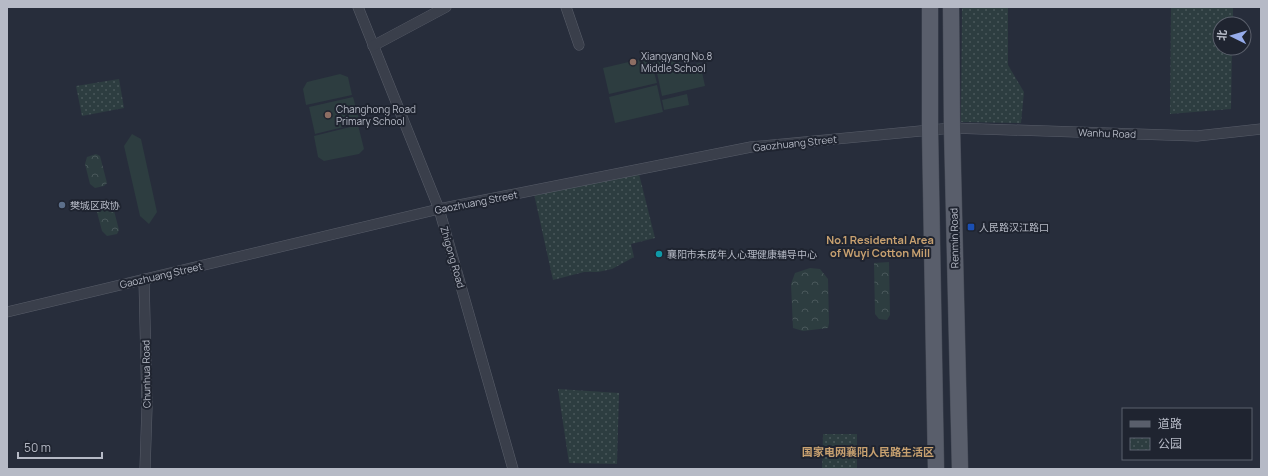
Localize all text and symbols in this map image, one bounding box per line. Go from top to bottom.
north arrow [1212,16,1252,56]
text: 北 [1214,29,1229,41]
place label: Xiangyang No.8 Middle School [641,49,712,75]
marker: Xiangyang No.8 Middle School [628,57,638,67]
place label: Changhong Road Primary School [336,102,416,128]
marker: Changhong Road Primary School [323,110,333,120]
street label: Wanhu Road [1078,125,1136,141]
street label: Gaozhuang Street [752,132,838,154]
street label: Gaozhuang Street [433,187,519,217]
place label: 樊城区政协 [70,198,120,212]
marker: 樊城区政协 [57,200,67,210]
street label: Renmin Road [946,208,962,268]
place label: 人民路汉江路口 [979,220,1049,234]
marker: 人民路汉江路口 [966,222,976,232]
street label: Zhigong Road [437,224,469,290]
district label: No.1 Residental Area of Wuyi Cotton Mill [826,232,934,260]
place label: 襄阳市未成年人心理健康辅导中心 [667,247,817,261]
marker: 襄阳市未成年人心理健康辅导中心 [654,249,664,259]
street label: Gaozhuang Street [118,259,204,291]
street label: Chunhua Road [138,340,154,408]
legend [1122,408,1252,460]
text: 道路 [1158,415,1182,432]
scale bar [18,434,102,460]
text: 公园 [1158,435,1182,452]
text: 50 m [24,439,51,456]
district label: 国家电网襄阳人民路生活区 [802,444,934,459]

